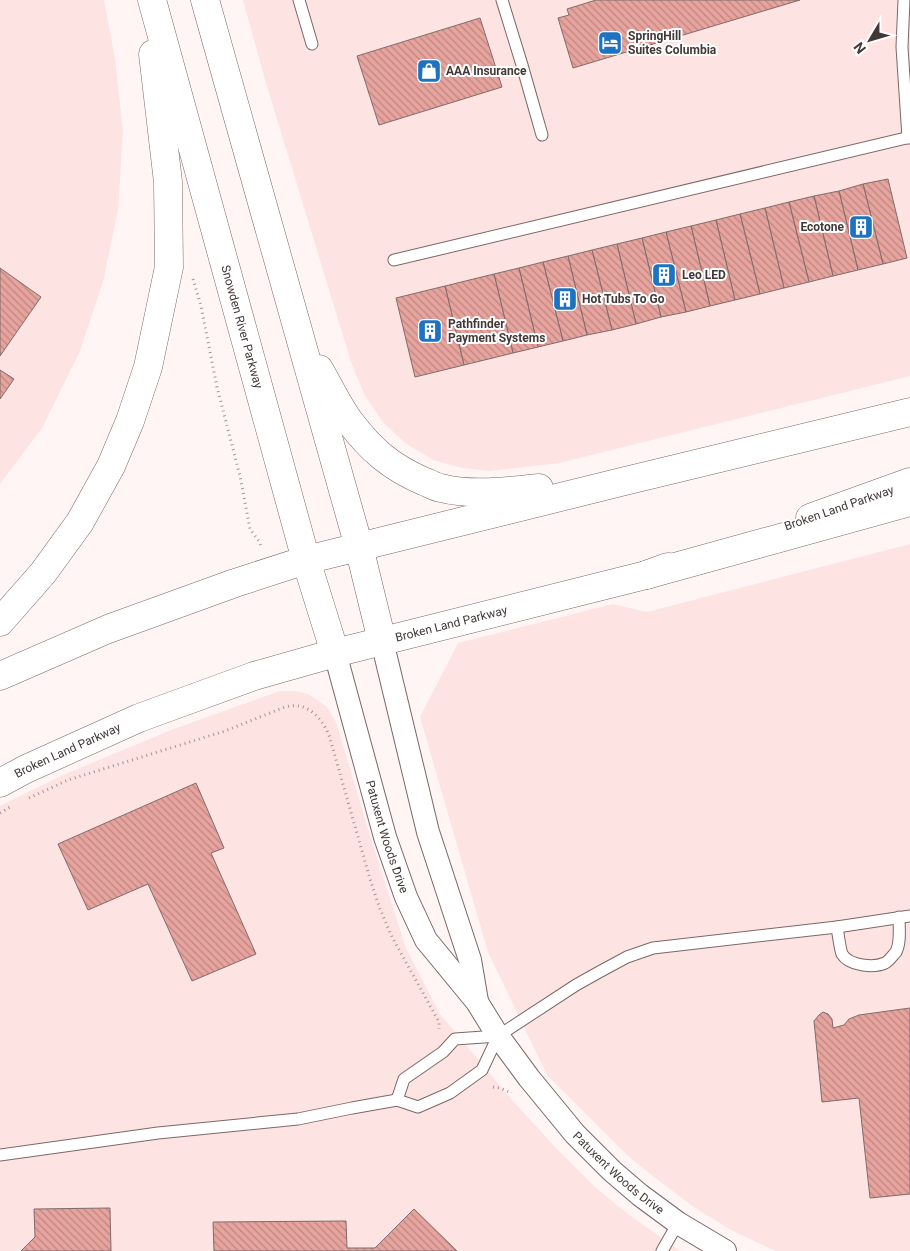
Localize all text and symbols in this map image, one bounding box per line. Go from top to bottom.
north arrow [845,15,895,65]
place label: SpringHill Suites Columbia [628,29,717,57]
hotel icon: SpringHill Suites Columbia [597,30,623,56]
text: N [850,39,869,57]
shop icon: AAA Insurance [416,58,442,84]
place label: AAA Insurance [446,64,527,78]
building icon: Ecotone [848,214,874,240]
place label: Ecotone [800,220,845,234]
building icon: Leo LED [651,262,677,288]
street label: Snowden River Parkway [218,264,266,390]
place label: Leo LED [682,268,726,282]
building icon: Hot Tubs To Go [552,286,578,312]
place label: Hot Tubs To Go [582,292,665,306]
place label: Pathfinder Payment Systems [448,317,545,345]
building icon: Pathfinder Payment Systems [417,318,443,344]
street label: Broken Land Parkway [782,483,896,533]
street label: Broken Land Parkway [394,603,509,645]
street label: Broken Land Parkway [12,720,123,781]
street label: Patuxent Woods Drive [363,779,411,895]
street label: Patuxent Woods Drive [570,1129,667,1217]

